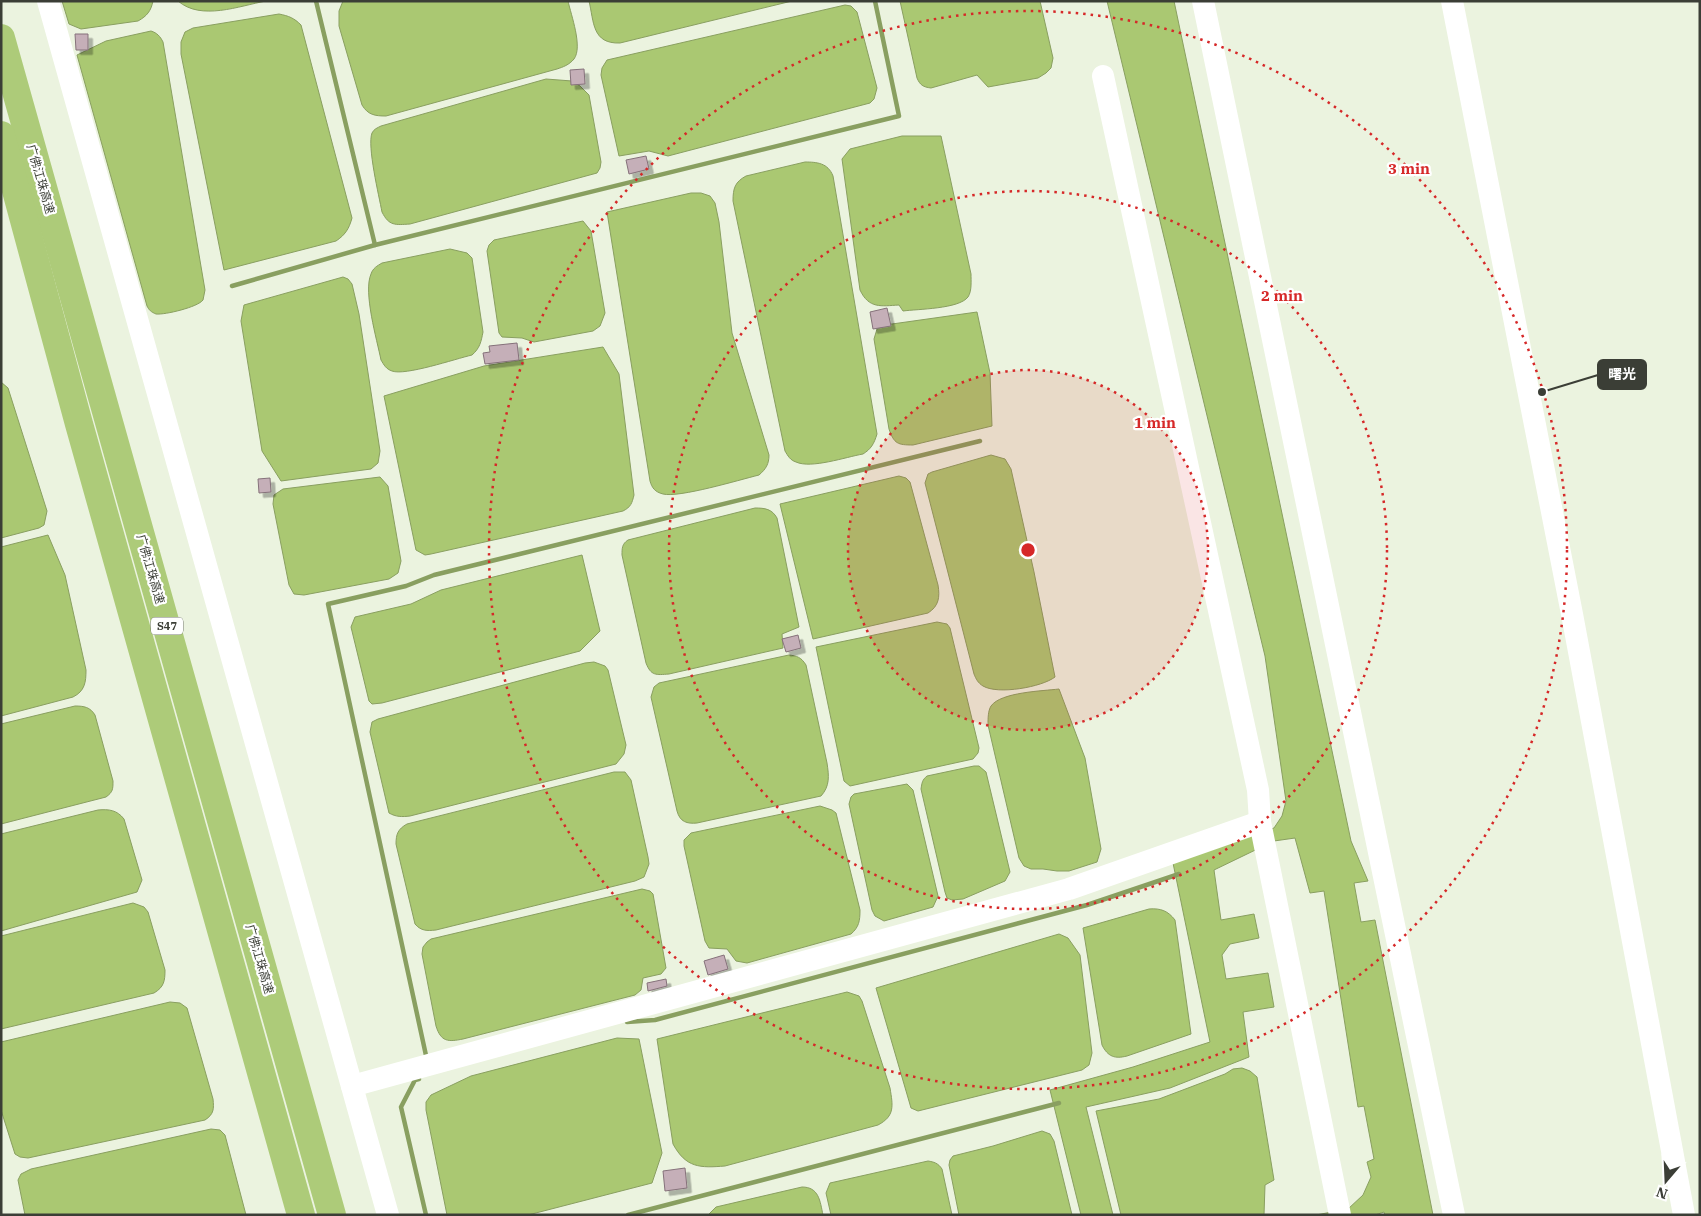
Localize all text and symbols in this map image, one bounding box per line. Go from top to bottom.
street label: 广佛江珠高速 [24,142,58,216]
text: 3 min [1388,159,1430,178]
text: 2 min [1261,286,1303,305]
callout: 曙光 [1598,360,1646,389]
text: 曙光 [1608,365,1636,383]
text: 1 min [1134,413,1176,432]
street label: 广佛江珠高速 [134,532,168,606]
centre of rings [1019,541,1037,559]
road number: S47 [151,618,183,634]
street label: 广佛江珠高速 [243,922,277,996]
north arrow [1641,1156,1691,1206]
text: N [1654,1183,1670,1204]

